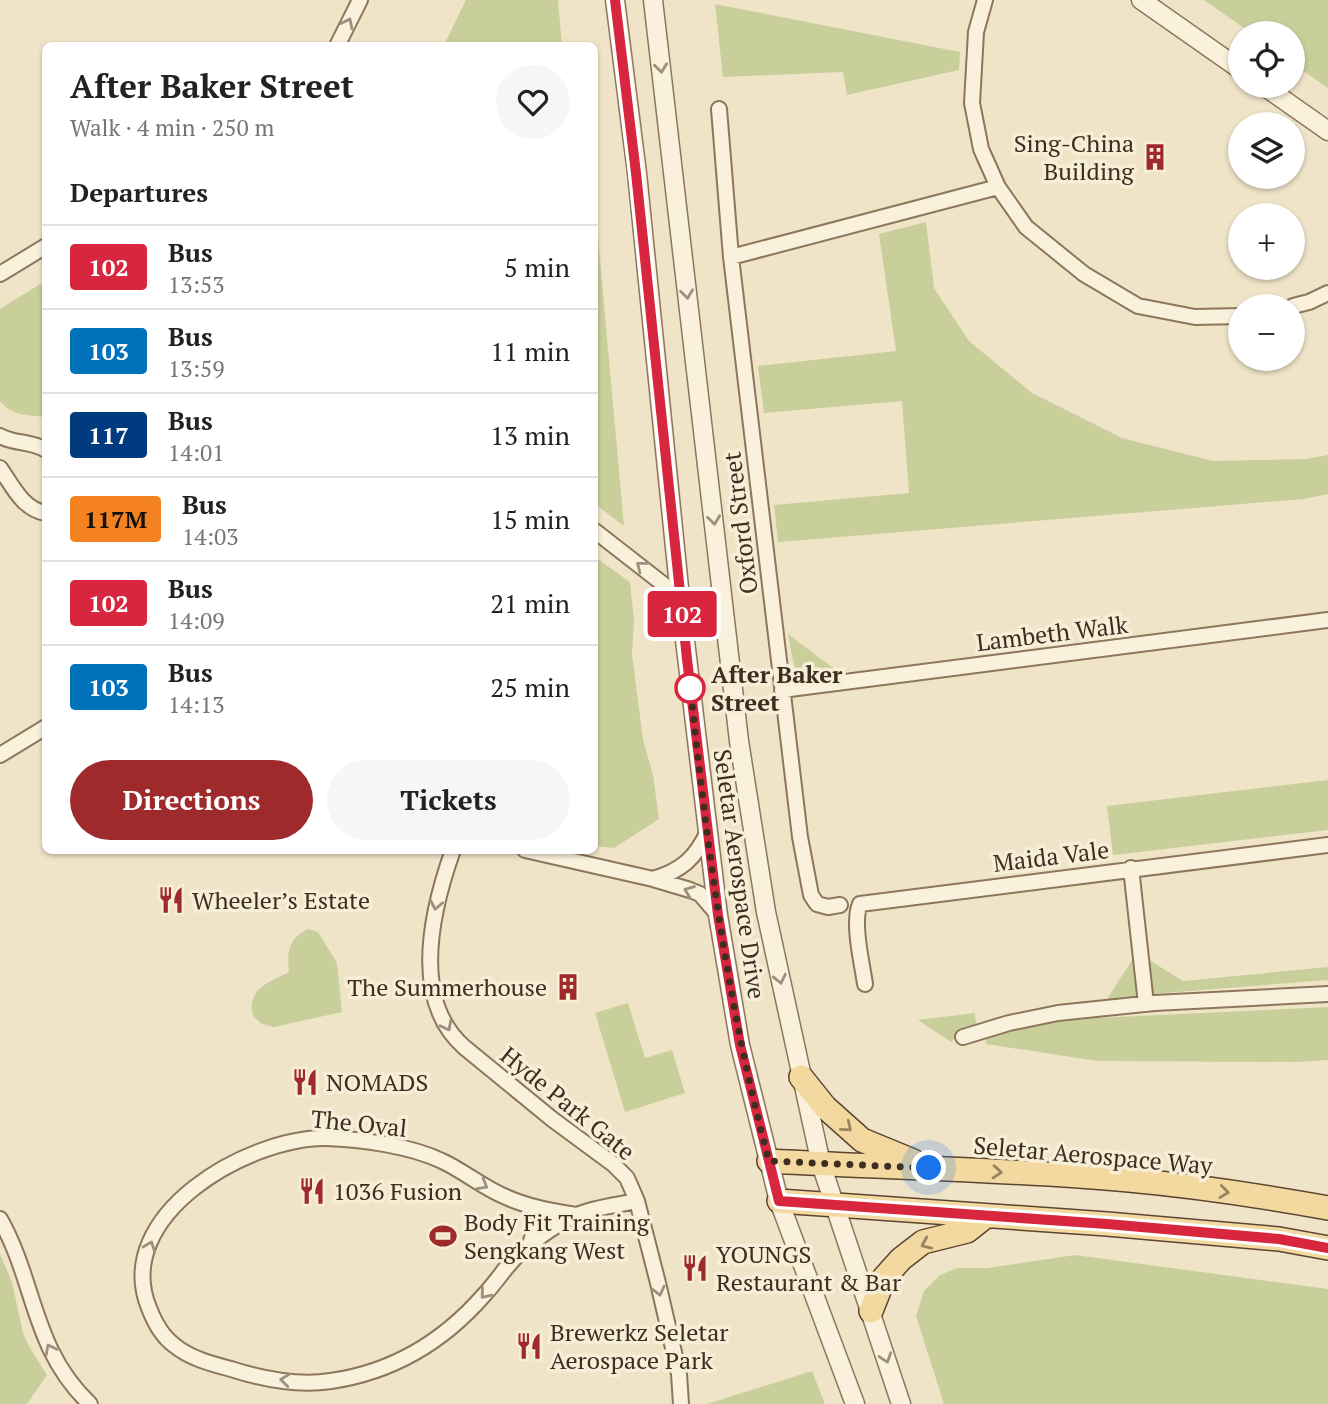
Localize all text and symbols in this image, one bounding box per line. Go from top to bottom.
one-way arrow [340,18,354,30]
map controls [1228,21,1305,371]
button: locate [1228,21,1305,98]
one-way arrow [653,63,668,74]
text: After Baker Street [70,64,354,107]
button: heart [496,65,570,139]
text: Walk · 4 min · 250 m [70,112,274,143]
button: layers [1228,112,1305,189]
place label: Sing-China Building [1014,127,1134,187]
building icon: Sing-China Building [1140,142,1170,172]
text: Departures [70,175,208,209]
button: + [1228,203,1305,280]
text: Bus [168,235,213,269]
text: 5 min [504,250,570,284]
text: 102 [88,251,129,283]
text: 13:53 [168,269,225,300]
one-way arrow [680,288,695,300]
button: − [1228,294,1305,371]
text: Bus [168,319,213,353]
text: 11 min [490,334,570,368]
text: 103 [88,335,129,367]
text: 13:59 [168,353,225,384]
text: Bus [168,403,213,437]
text: 13 min [490,418,570,452]
text: 117 [88,419,129,451]
text: 14:01 [168,437,225,468]
street label: Oxford Street [715,450,765,596]
text: Bus [182,487,227,521]
text: 15 min [490,502,570,536]
text: 117M [84,503,147,535]
one-way arrow [706,514,721,526]
text: 14:03 [182,521,239,552]
one-way arrow [636,562,648,575]
text: Bus [168,571,213,605]
text: 21 min [490,586,570,620]
text: 102 [88,587,129,619]
line badge: 102 [642,591,722,637]
text: 102 [662,598,702,630]
text: 14:09 [168,605,225,636]
street label: Lambeth Walk [974,608,1130,658]
text: Bus [168,655,213,689]
place label: After Baker Street [711,658,843,718]
text: 25 min [490,670,570,704]
text: 103 [88,671,129,703]
marker: After Baker Street [675,673,705,703]
text: 14:13 [168,689,225,720]
street label: Seletar Aerospace Drive [707,747,773,1001]
button: Directions [70,760,313,840]
button: Tickets [327,760,570,840]
street label: Maida Vale [991,833,1111,879]
place label: Wheeler’s Estate [192,884,370,916]
restaurant icon: Wheeler’s Estate [156,885,186,915]
one-way arrow [684,885,696,899]
one-way arrow [430,899,445,911]
place label: The Summerhouse [347,971,547,1003]
building icon: The Summerhouse [553,972,583,1002]
one-way arrow [772,973,787,985]
one-way arrow [439,1019,453,1032]
street label: Hyde Park Gate [494,1039,642,1167]
place label: NOMADS [326,1066,428,1098]
restaurant icon: NOMADS [290,1067,320,1097]
street label: The Oval [310,1102,408,1144]
one-way arrow [838,1119,851,1131]
street label: Seletar Aerospace Way [972,1129,1215,1181]
your location [911,1150,946,1185]
one-way arrow [992,1164,1003,1179]
place label: 1036 Fusion [333,1175,462,1207]
restaurant icon: 1036 Fusion [297,1176,327,1206]
one-way arrow [476,1177,489,1190]
one-way arrow [1218,1185,1230,1200]
place label: Body Fit Training Sengkang West [464,1206,650,1266]
sports icon: Body Fit Training Sengkang West [428,1221,458,1251]
one-way arrow [920,1235,933,1249]
place label: YOUNGS Restaurant & Bar [716,1238,902,1298]
one-way arrow [142,1240,156,1252]
restaurant icon: YOUNGS Restaurant & Bar [680,1253,710,1283]
one-way arrow [651,1285,666,1297]
one-way arrow [480,1287,493,1299]
place label: Brewerkz Seletar Aerospace Park [550,1316,729,1376]
restaurant icon: Brewerkz Seletar Aerospace Park [514,1331,544,1361]
one-way arrow [44,1344,58,1356]
one-way arrow [877,1351,892,1363]
one-way arrow [279,1373,291,1388]

